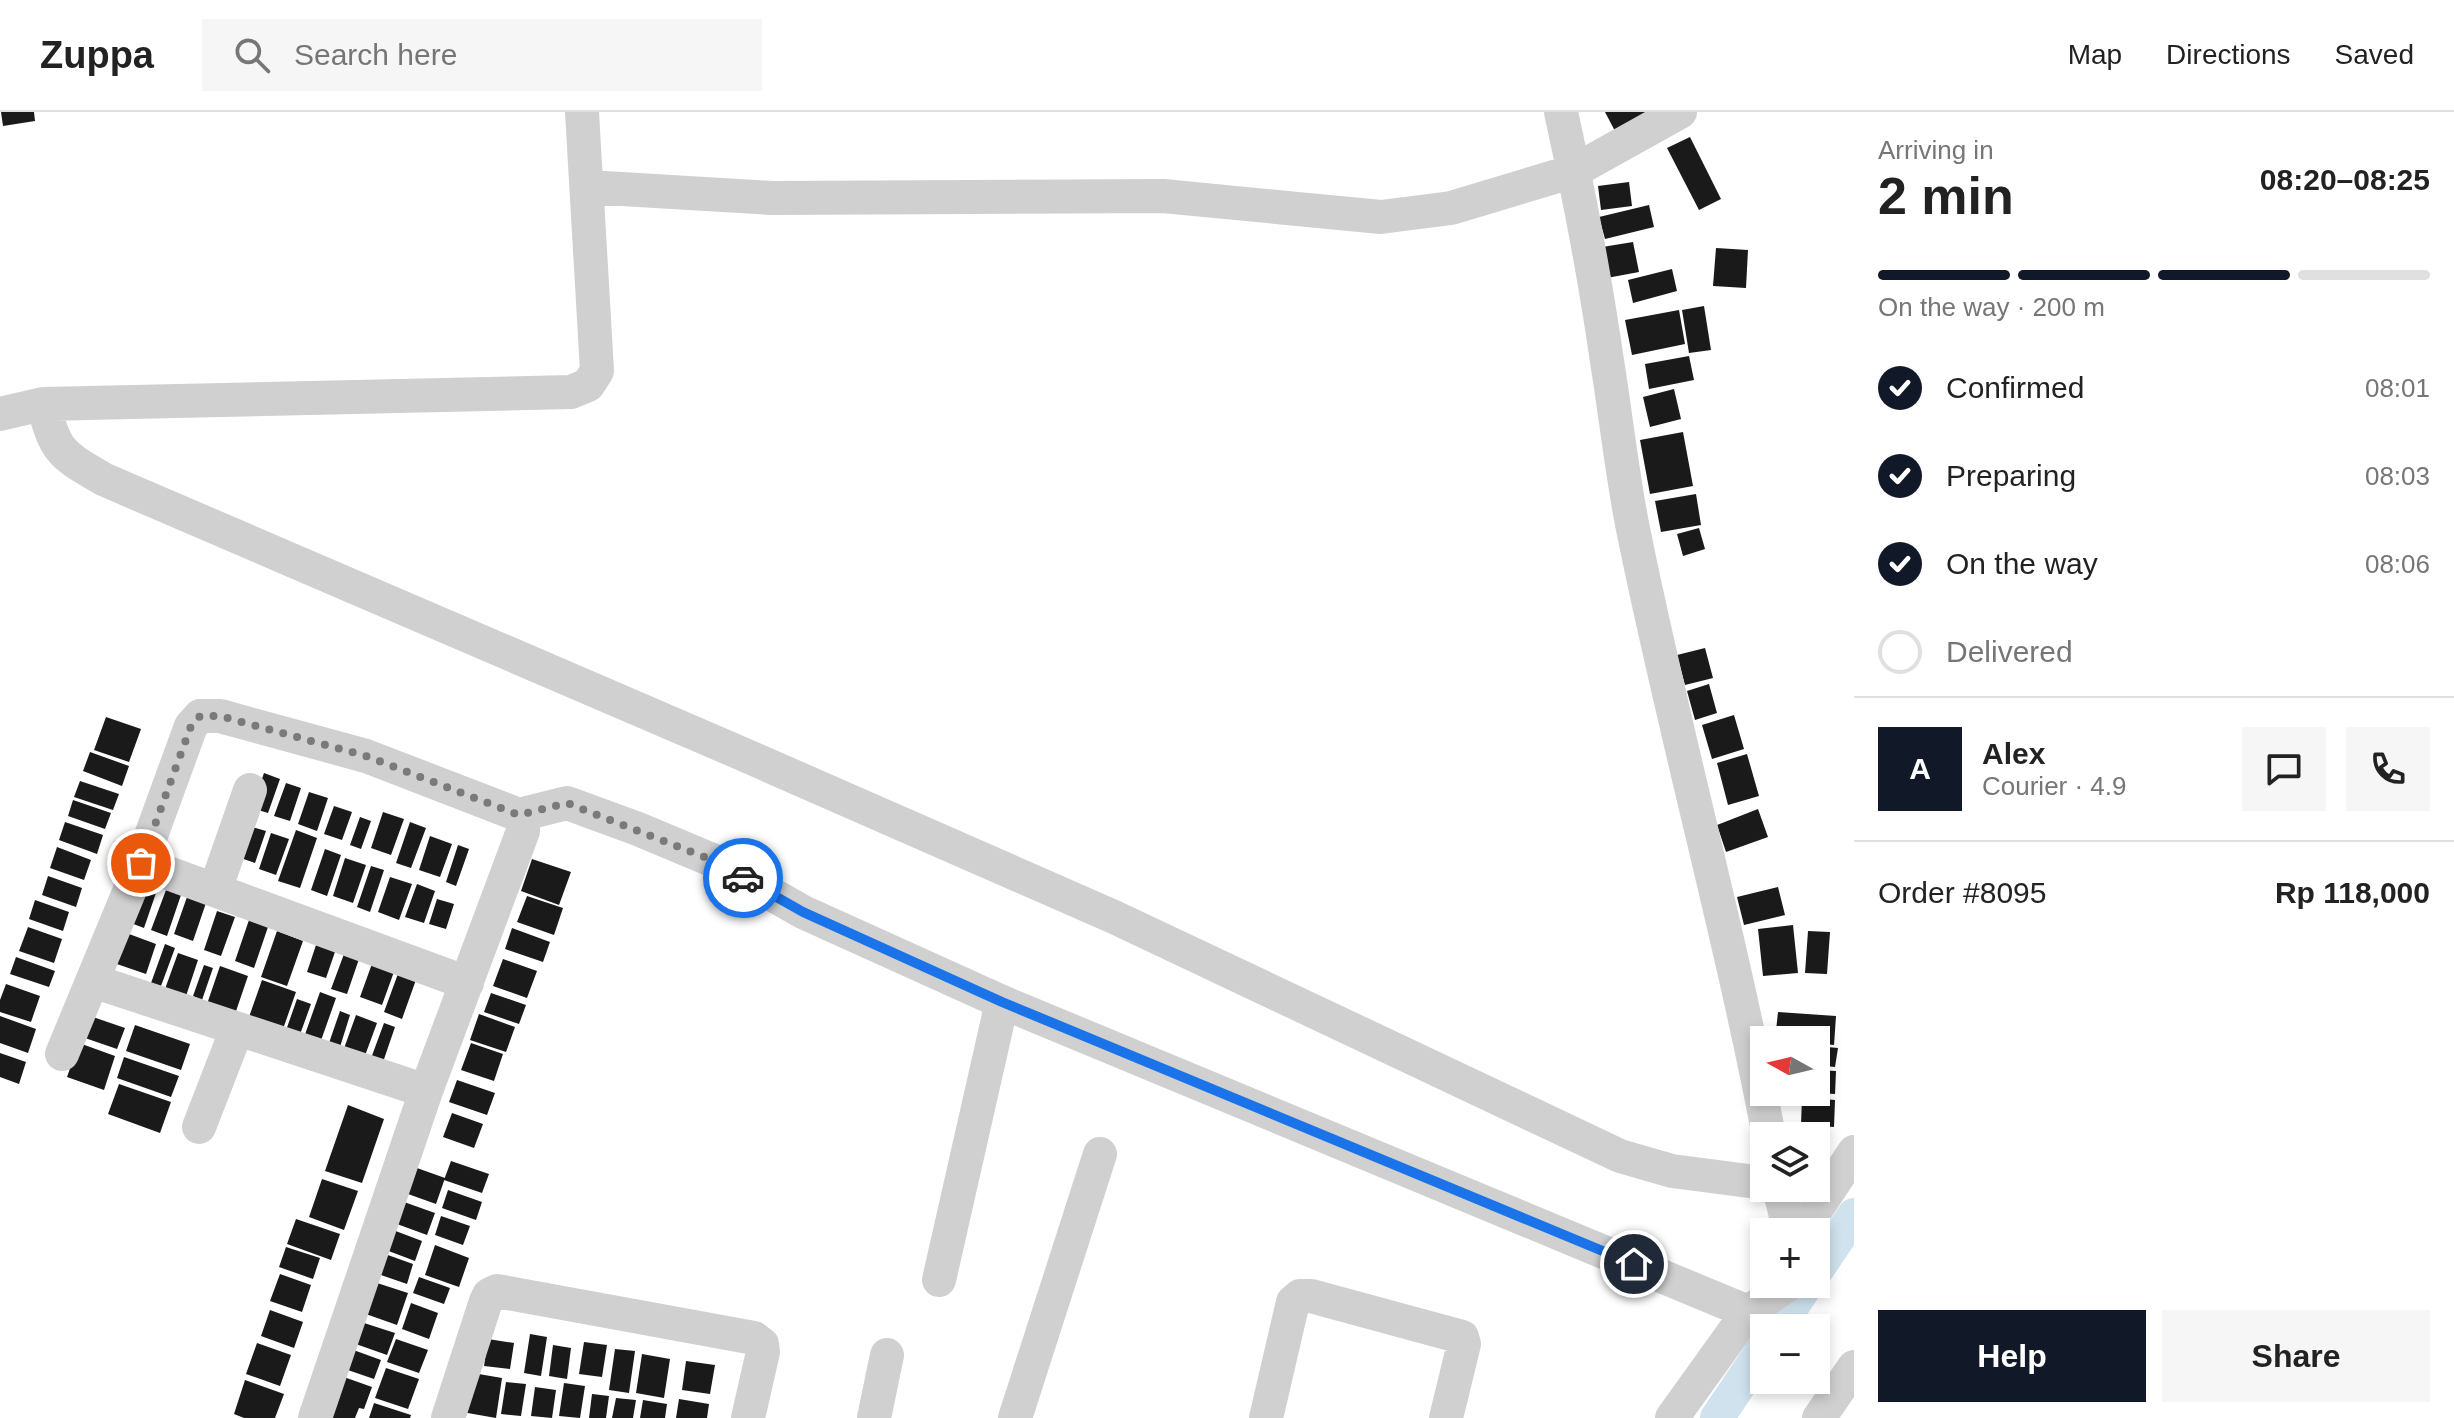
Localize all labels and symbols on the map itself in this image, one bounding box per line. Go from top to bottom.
pin [107,829,175,897]
courier [703,838,783,918]
north arrow [1750,1026,1830,1106]
pin [1600,1230,1668,1298]

